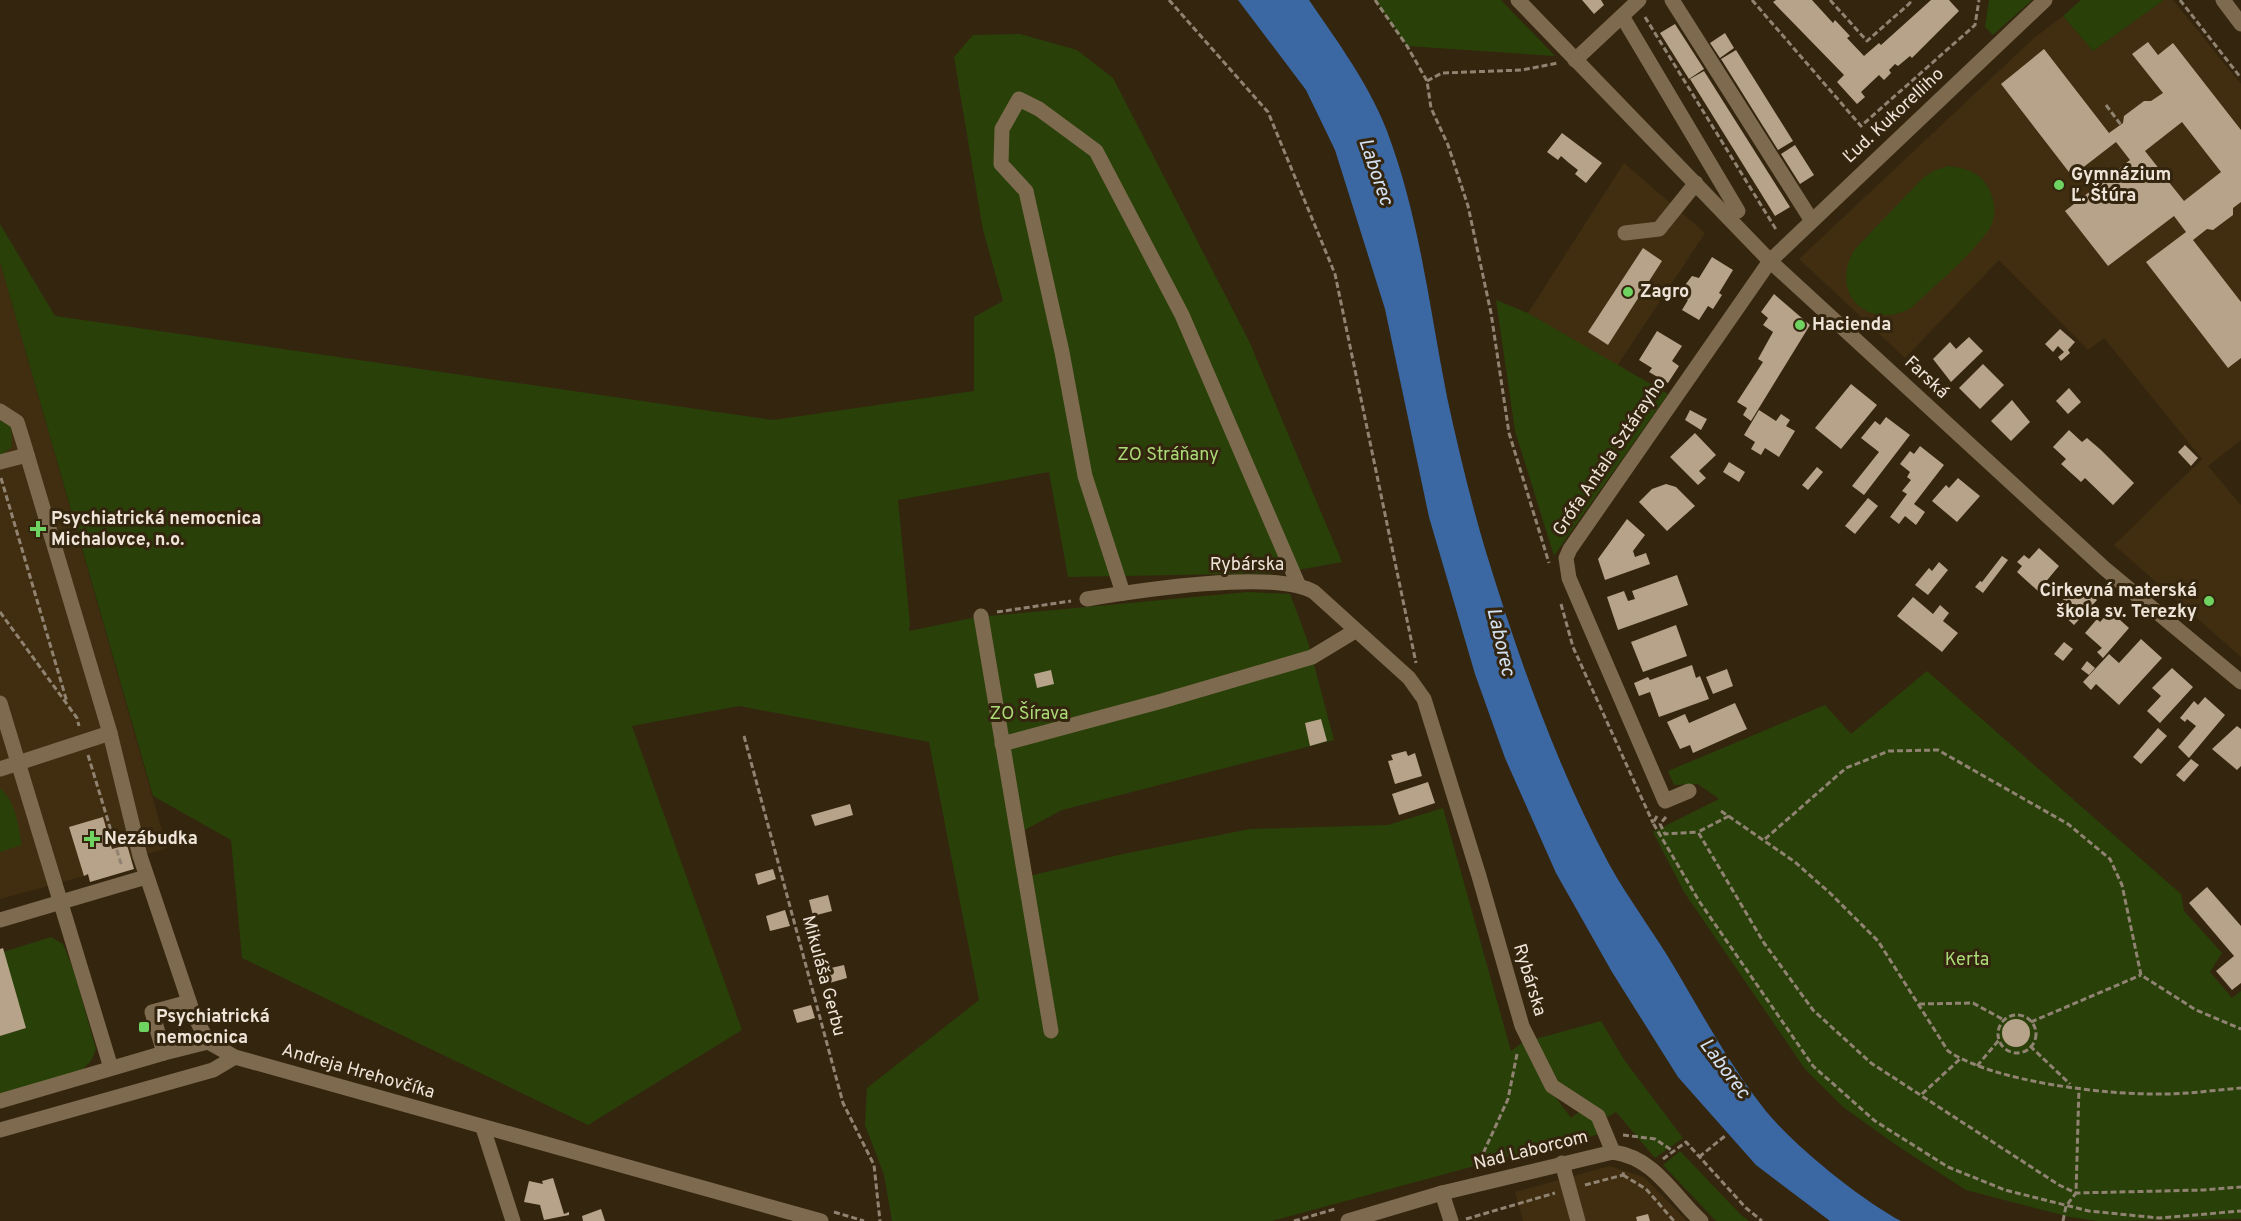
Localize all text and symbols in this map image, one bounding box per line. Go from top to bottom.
street label: Ľud. Kukorelliho [1839,63,1949,169]
water label: Laborec [1351,135,1399,210]
place label: Gymnázium Ľ. Štúra [2071,164,2171,208]
marker: Gymnázium Ľ. Štúra [2052,178,2066,192]
place label: Zagro [1640,281,1689,304]
marker: Zagro [1621,285,1635,299]
place label: Hacienda [1812,314,1891,337]
marker: Hacienda [1793,318,1807,332]
street label: Farská [1899,352,1953,404]
street label: Grófa Antala Sztárayho [1548,373,1672,541]
park label: ZO Stráňany [1117,444,1219,467]
place label: Psychiatrická nemocnica Michalovce, n.o. [51,508,261,552]
marker: Psychiatrická nemocnica Michalovce, n.o. [29,520,47,538]
street label: Rybárska [1210,554,1284,577]
place label: Cirkevná materská škola sv. Terezky [2040,580,2197,624]
marker: Cirkevná materská škola sv. Terezky [2202,594,2216,608]
water label: Laborec [1479,605,1521,679]
park label: ZO Šírava [990,701,1068,726]
place label: Nezábudka [104,828,198,851]
marker: Nezábudka [85,832,99,846]
street label: Mikuláša Gerbu [796,913,850,1039]
street label: Rybárska [1507,941,1551,1019]
park label: Kerta [1945,949,1989,972]
place label: Psychiatrická nemocnica [156,1006,270,1050]
marker: Psychiatrická nemocnica [137,1020,151,1034]
water label: Laborec [1693,1033,1756,1105]
street label: Andreja Hrehovčíka [279,1039,437,1105]
street label: Nad Laborcom [1471,1126,1591,1176]

